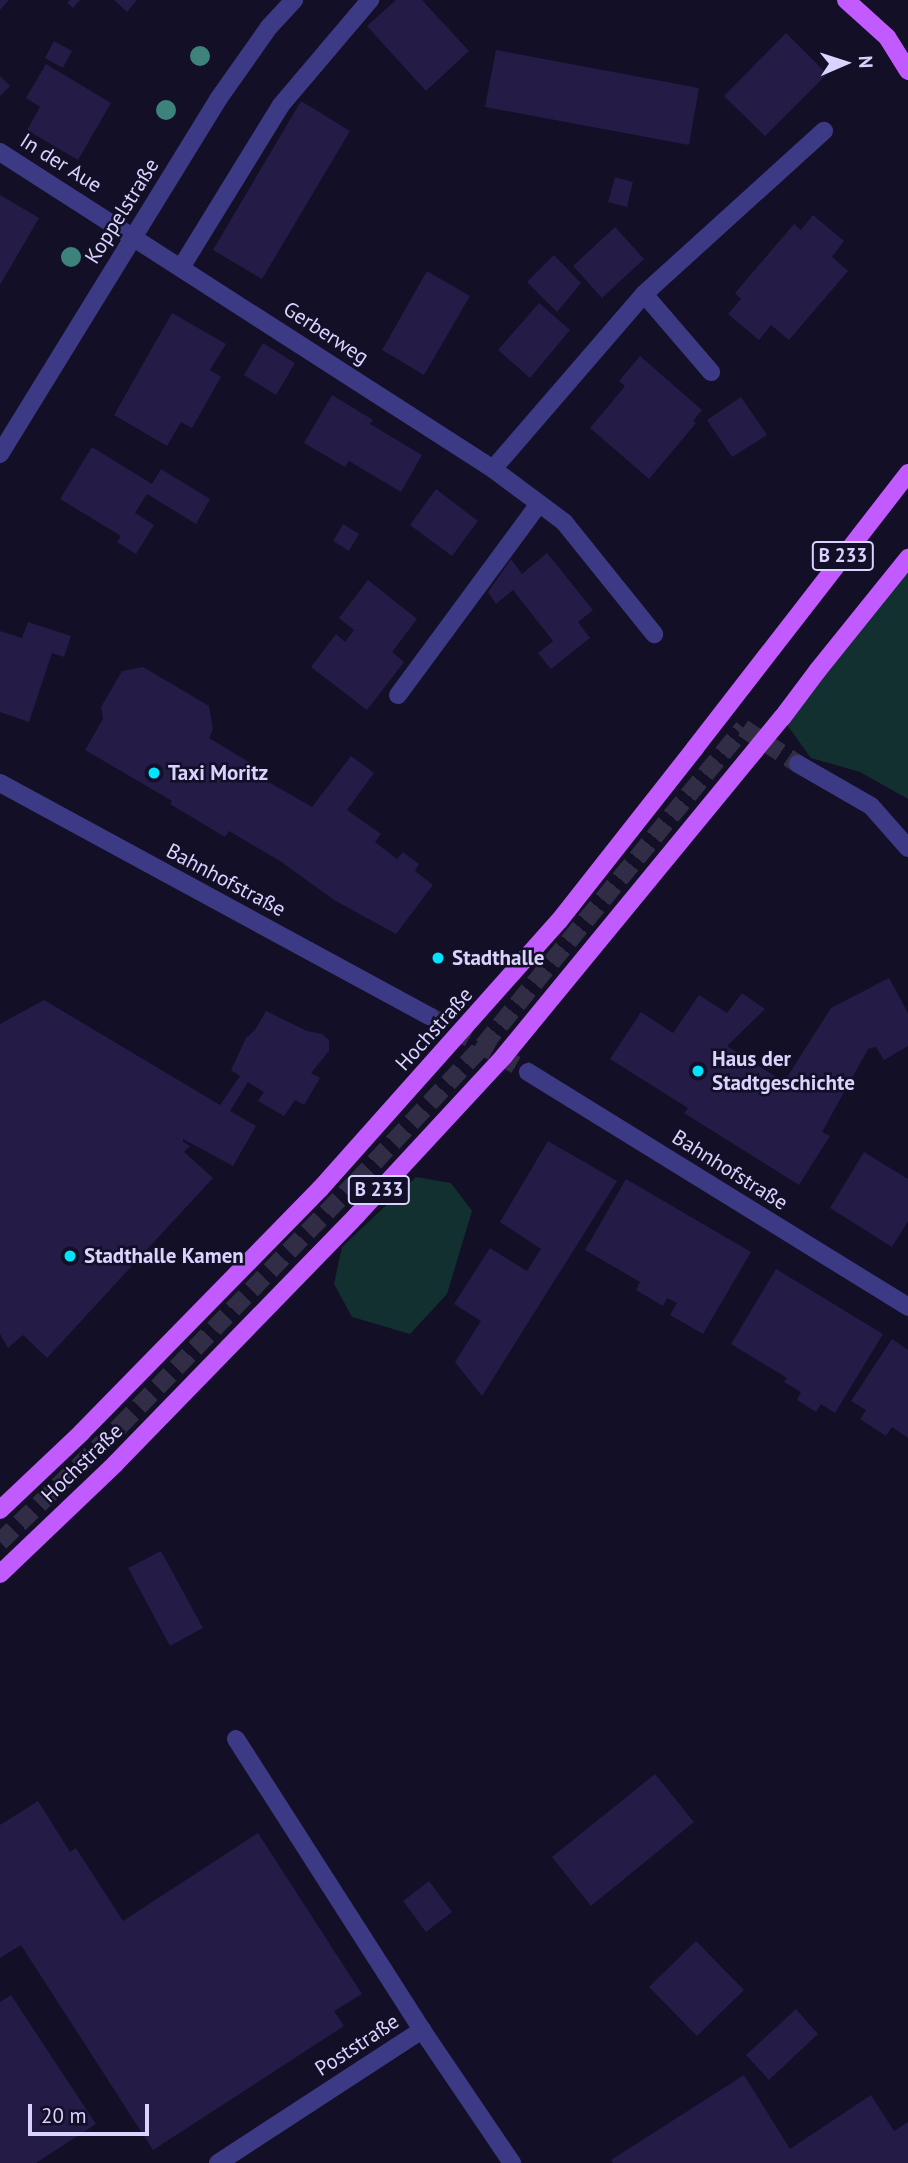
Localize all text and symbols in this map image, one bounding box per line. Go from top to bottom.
north arrow [810,28,880,98]
text: N [854,55,878,69]
street label: In der Aue [15,128,107,198]
street label: Koppelstraße [80,154,164,268]
street label: Gerberweg [279,296,373,370]
road number: B 233 [812,540,874,572]
place label: Taxi Moritz [168,760,268,786]
marker: Taxi Moritz [146,765,162,781]
street label: Bahnhofstraße [162,838,290,922]
place label: Stadthalle [452,945,544,971]
marker: Stadthalle [430,950,446,966]
street label: Hochstraße [390,982,478,1076]
place label: Haus der Stadtgeschichte [712,1046,855,1096]
marker: Haus der Stadtgeschichte [690,1063,706,1079]
street label: Bahnhofstraße [668,1124,792,1216]
road number: B 233 [348,1174,410,1206]
place label: Stadthalle Kamen [84,1243,244,1269]
marker: Stadthalle Kamen [62,1248,78,1264]
street label: Hochstraße [36,1418,128,1508]
street label: Poststraße [310,2009,404,2081]
scale bar [32,2090,152,2134]
text: 20 m [41,2102,87,2129]

